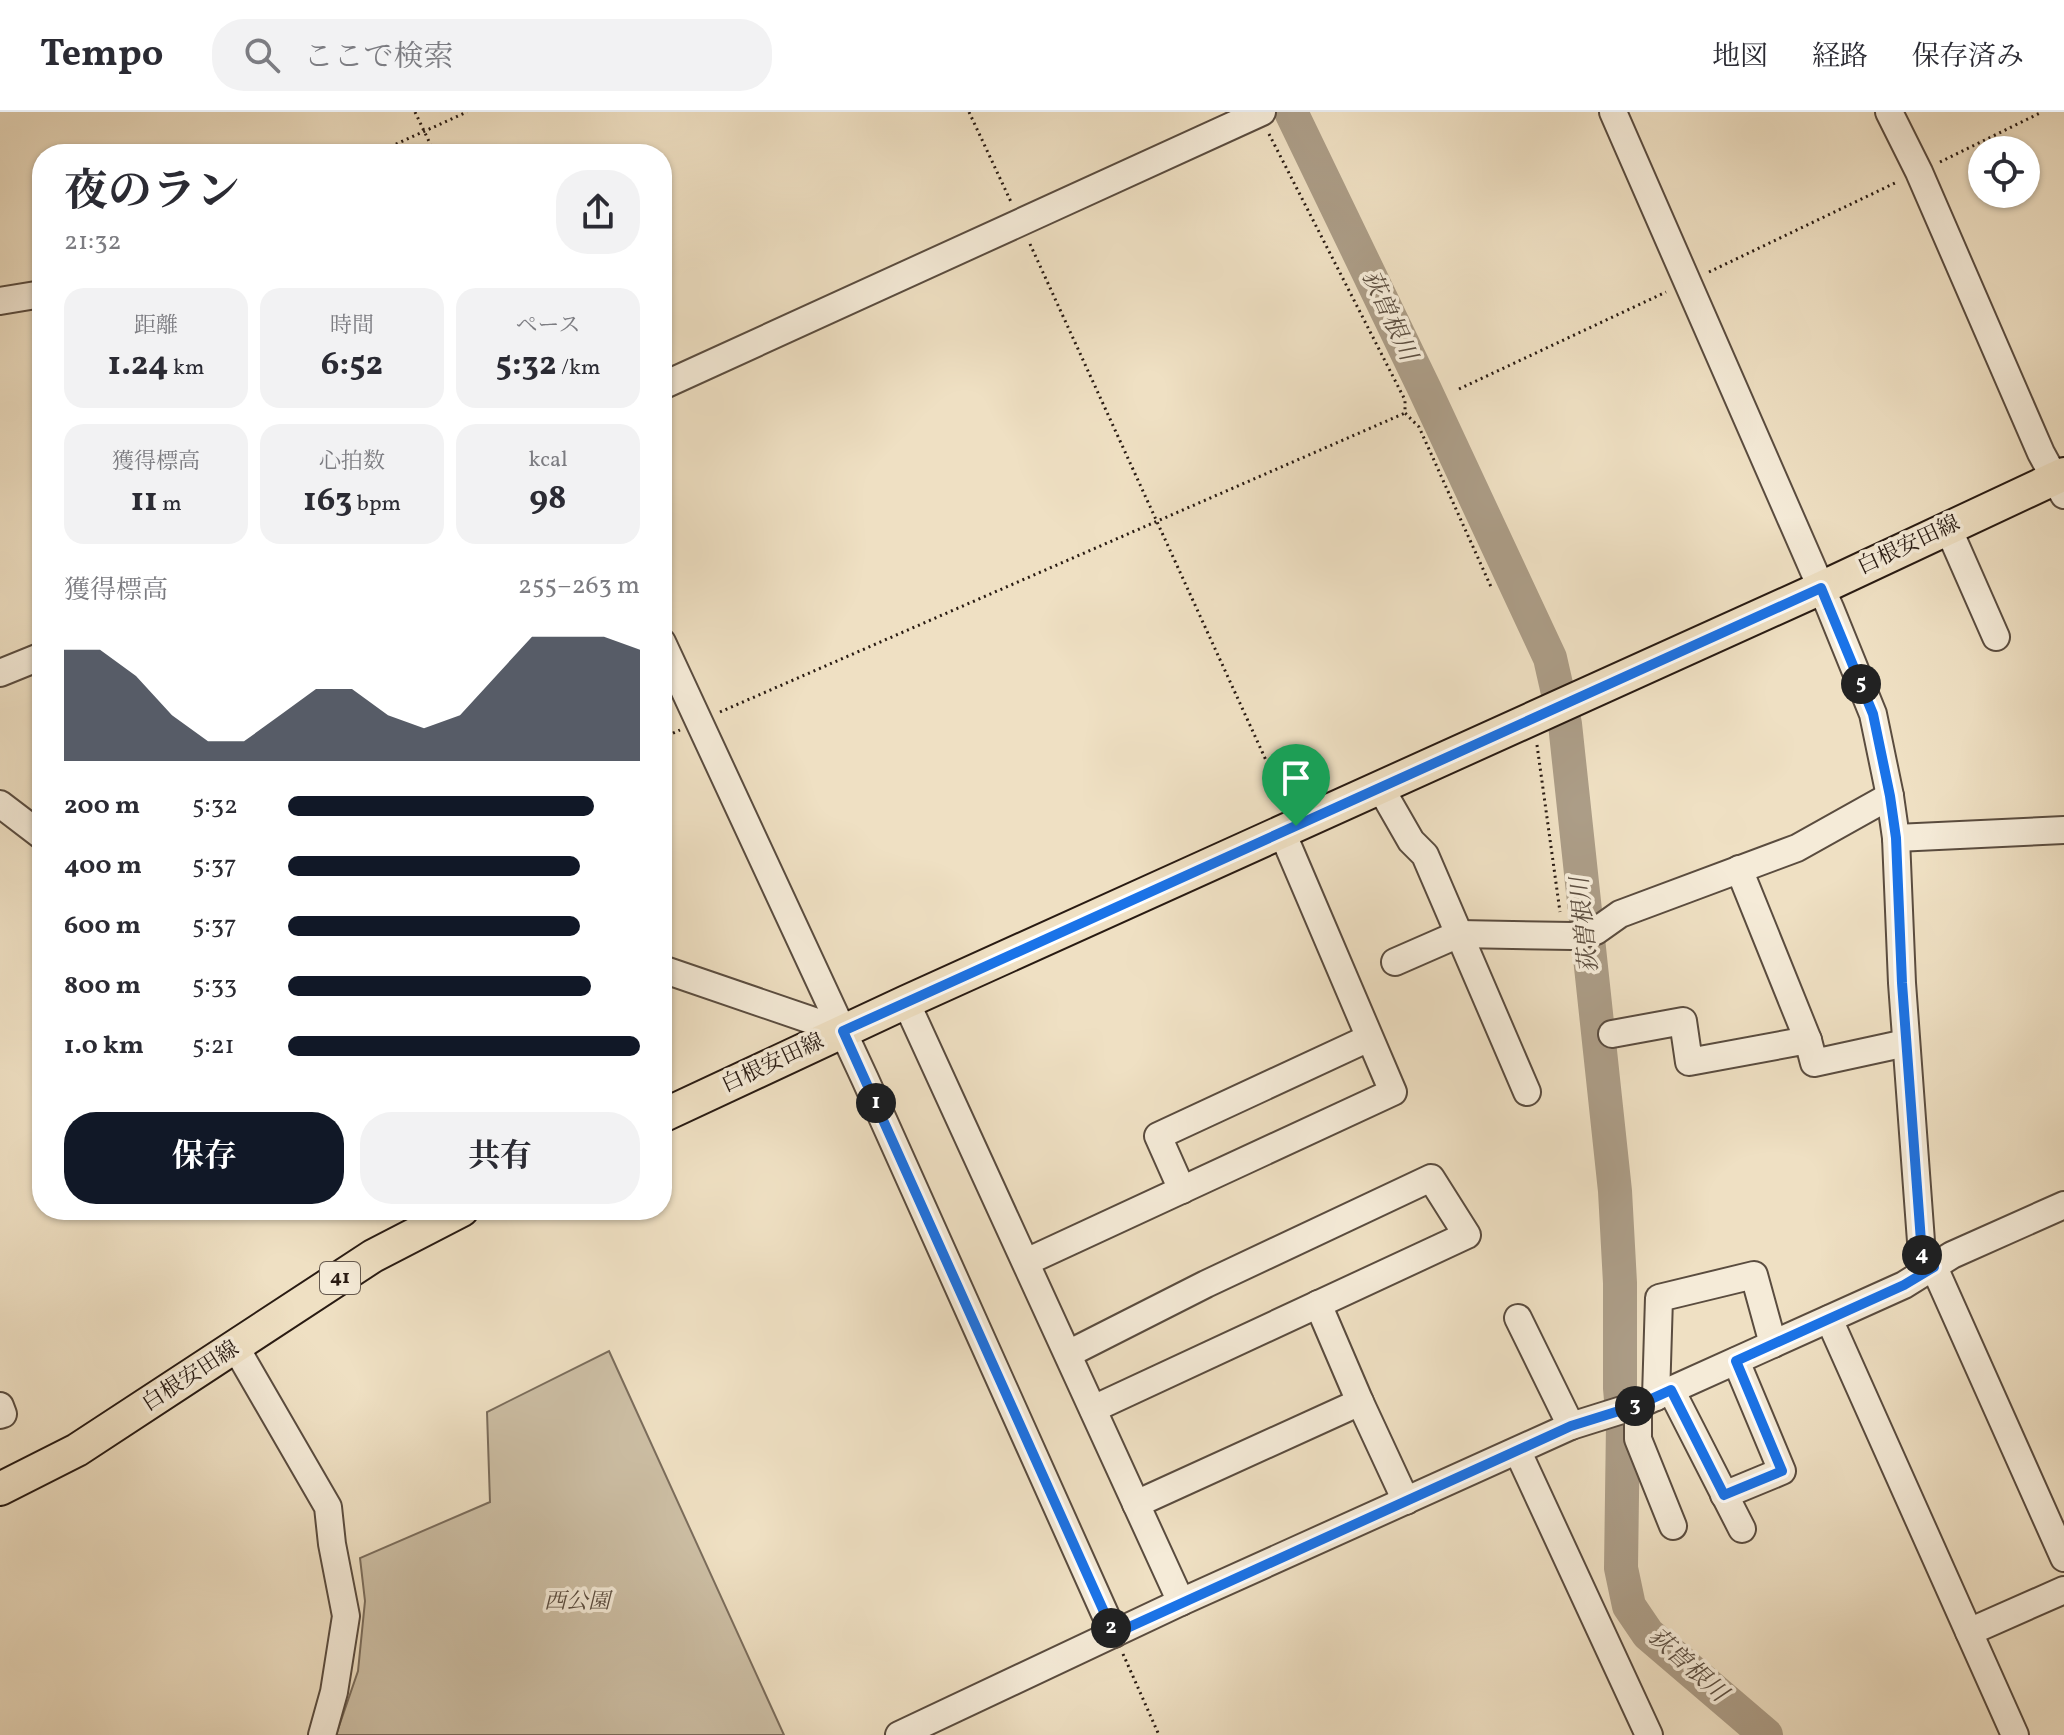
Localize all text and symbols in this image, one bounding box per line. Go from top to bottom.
search box [212,19,772,91]
text: Tempo [40,29,164,82]
icon: search [240,33,284,77]
text: ここで検索 [304,37,454,79]
text: 地図 [1712,38,1768,77]
text: 経路 [1812,38,1868,77]
text: 保存済み [1912,38,2024,77]
map controls [1968,136,2040,208]
button: locate [1968,136,2040,208]
text: 夜のラン [64,163,240,224]
button: share [556,170,640,254]
text: 21:32 [64,224,122,260]
water label: 荻曽根川 [1352,265,1425,369]
text: 距離 [134,311,178,342]
text: 時間 [330,311,374,342]
text: ペース [516,311,580,342]
text: 1.24 [108,342,169,389]
text: 6:52 [321,342,383,389]
text: 5:32 [496,342,557,389]
text: km [169,353,205,384]
text: /km [557,353,600,384]
text: kcal [528,445,568,476]
text: 獲得標高 [112,447,200,478]
text: 心拍数 [319,447,385,478]
text: 98 [529,476,567,523]
text: 11 [130,478,158,525]
text: 163 [303,478,352,525]
text: m [158,489,182,520]
text: bpm [352,489,401,520]
street label: 白根安田線 [1853,509,1965,583]
text: 255–263 m [518,568,640,604]
text: 獲得標高 [64,573,168,609]
pin: 5 [1841,664,1881,704]
text: 5 [1856,668,1866,699]
pin [1262,744,1330,826]
icon: arrive [1274,756,1318,800]
text: 200 m [64,788,140,824]
text: 5:32 [192,788,238,824]
text: 400 m [64,848,142,884]
text: 5:37 [192,848,237,884]
water label: 荻曽根川 [1564,873,1608,975]
text: 600 m [64,908,141,944]
text: 5:37 [192,908,237,944]
text: 800 m [64,968,141,1004]
text: 5:33 [192,968,237,1004]
street label: 白根安田線 [717,1027,829,1101]
text: 1.0 km [64,1028,144,1064]
text: 5:21 [192,1028,235,1064]
pin: 1 [856,1083,896,1123]
text: 1 [872,1087,880,1118]
button: 保存 [64,1112,344,1204]
button: 共有 [360,1112,640,1204]
pin: 4 [1902,1235,1942,1275]
text: 4 [1915,1239,1929,1270]
road number: 41 [320,1262,360,1294]
street label: 白根安田線 [136,1334,246,1420]
pin: 3 [1615,1386,1655,1426]
text: 3 [1629,1390,1641,1421]
park label: 西公園 [544,1587,613,1618]
pin: 2 [1091,1608,1131,1648]
text: 2 [1105,1612,1117,1643]
water label: 荻曽根川 [1640,1621,1736,1713]

